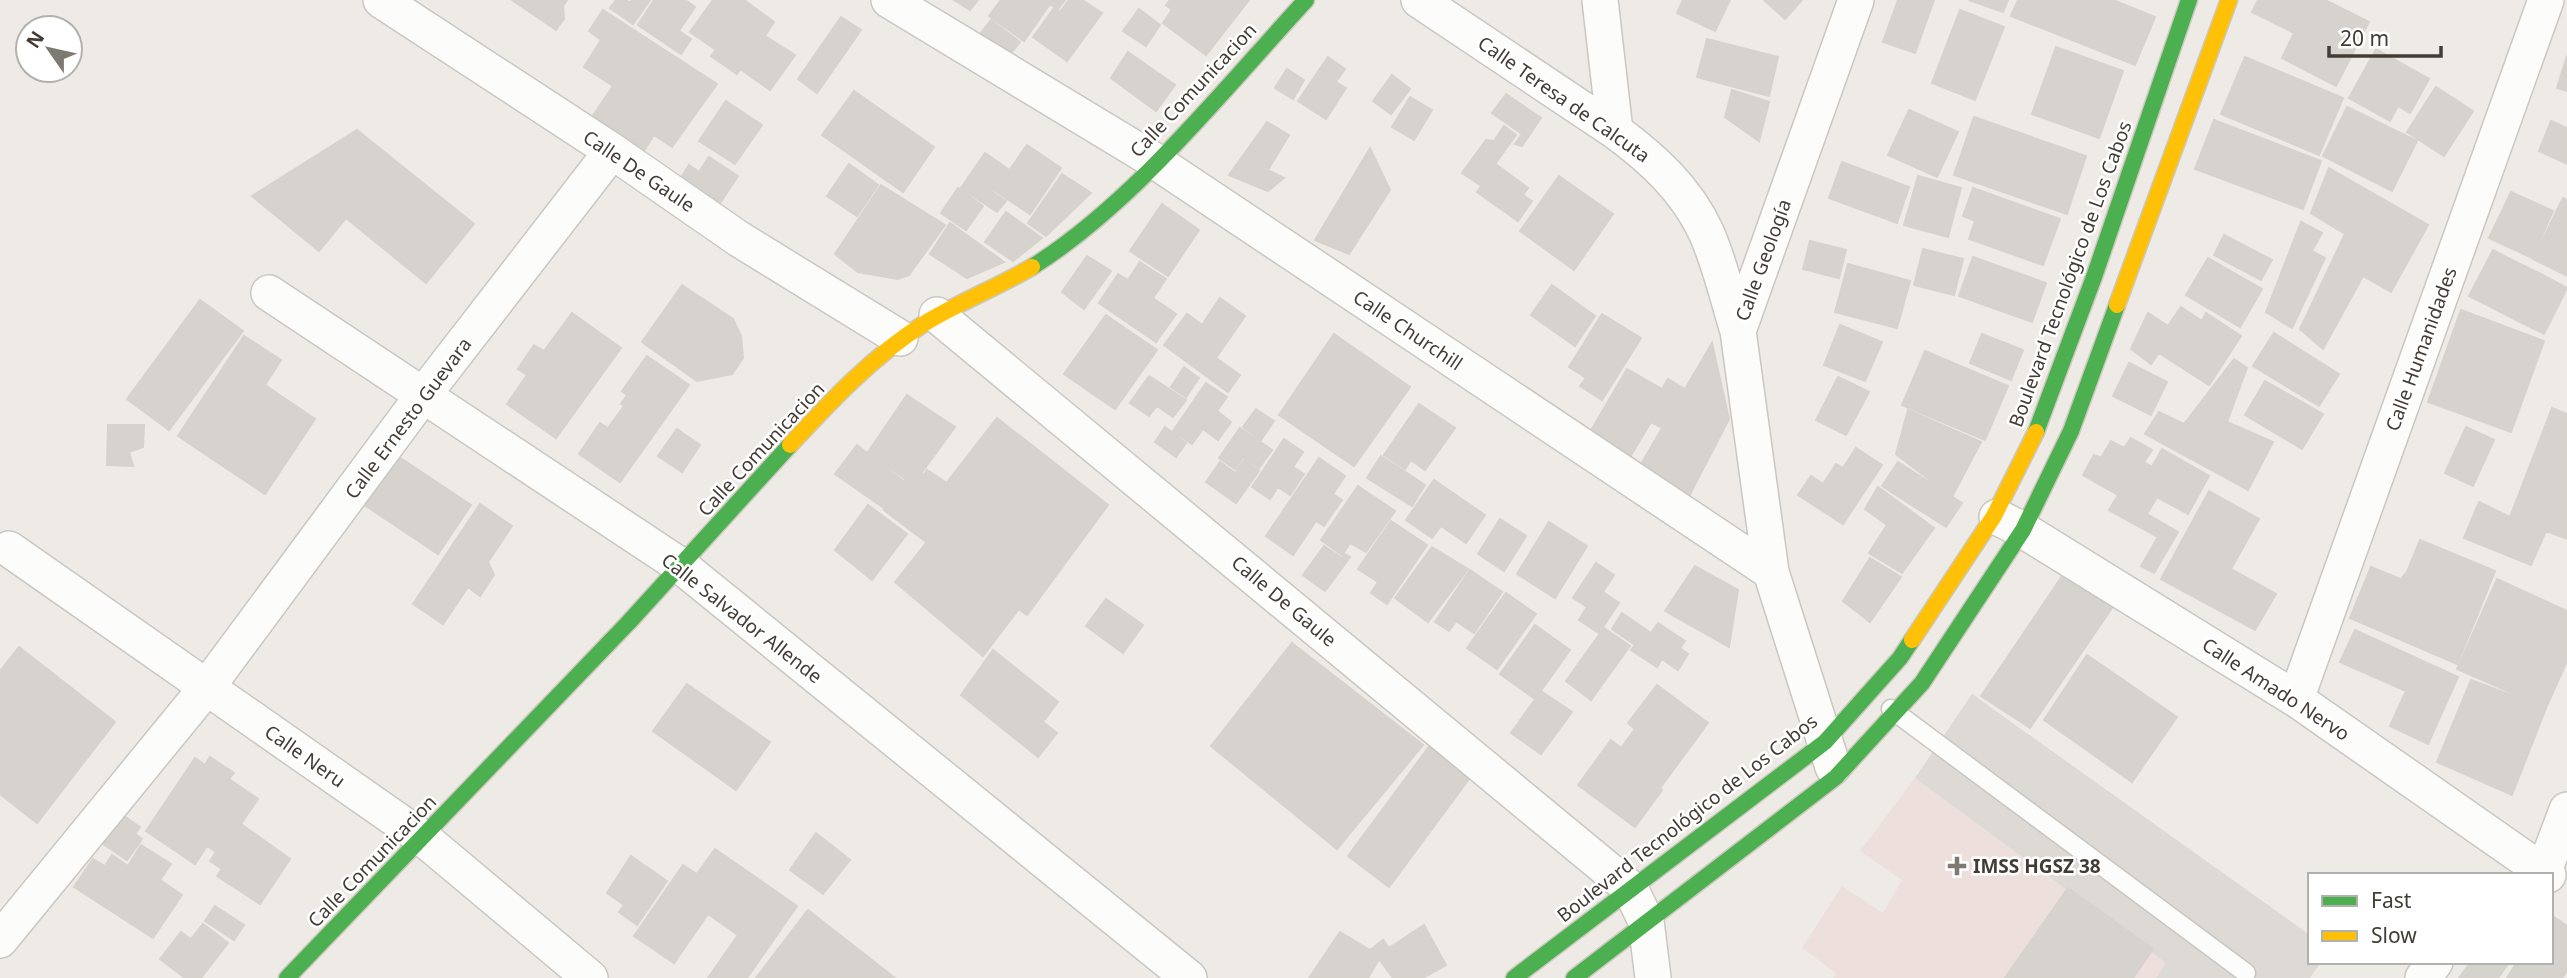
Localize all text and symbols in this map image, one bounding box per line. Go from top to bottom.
north arrow [14,14,84,84]
scale bar [2329,14,2441,58]
street label: Calle Comunicacion [1124,17,1262,163]
text: 20 m [2340,24,2389,52]
text: N [20,26,50,53]
street label: Calle Teresa de Calcuta [1473,30,1655,168]
street label: Boulevard Tecnológico de Los Cabos [2002,117,2138,431]
street label: Calle De Gaule [578,124,700,218]
street label: Calle Geología [1729,195,1797,325]
street label: Calle Humanidades [2379,263,2463,435]
street label: Calle Churchill [1348,284,1468,376]
street label: Calle Ernesto Guevara [339,332,477,504]
street label: Calle Comunicacion [692,376,830,522]
street label: Calle Salvador Allende [656,547,828,689]
street label: Calle De Gaule [1226,549,1342,653]
street label: Calle Amado Nervo [2197,632,2355,746]
street label: Boulevard Tecnológico de Los Cabos [1551,708,1823,928]
street label: Calle Neru [260,719,350,793]
street label: Calle Comunicacion [302,789,442,933]
place label: IMSS HGSZ 38 [1973,853,2101,879]
marker: IMSS HGSZ 38 [1947,856,1967,876]
legend [2308,873,2553,964]
text: Fast [2371,886,2412,914]
text: Slow [2371,921,2417,949]

